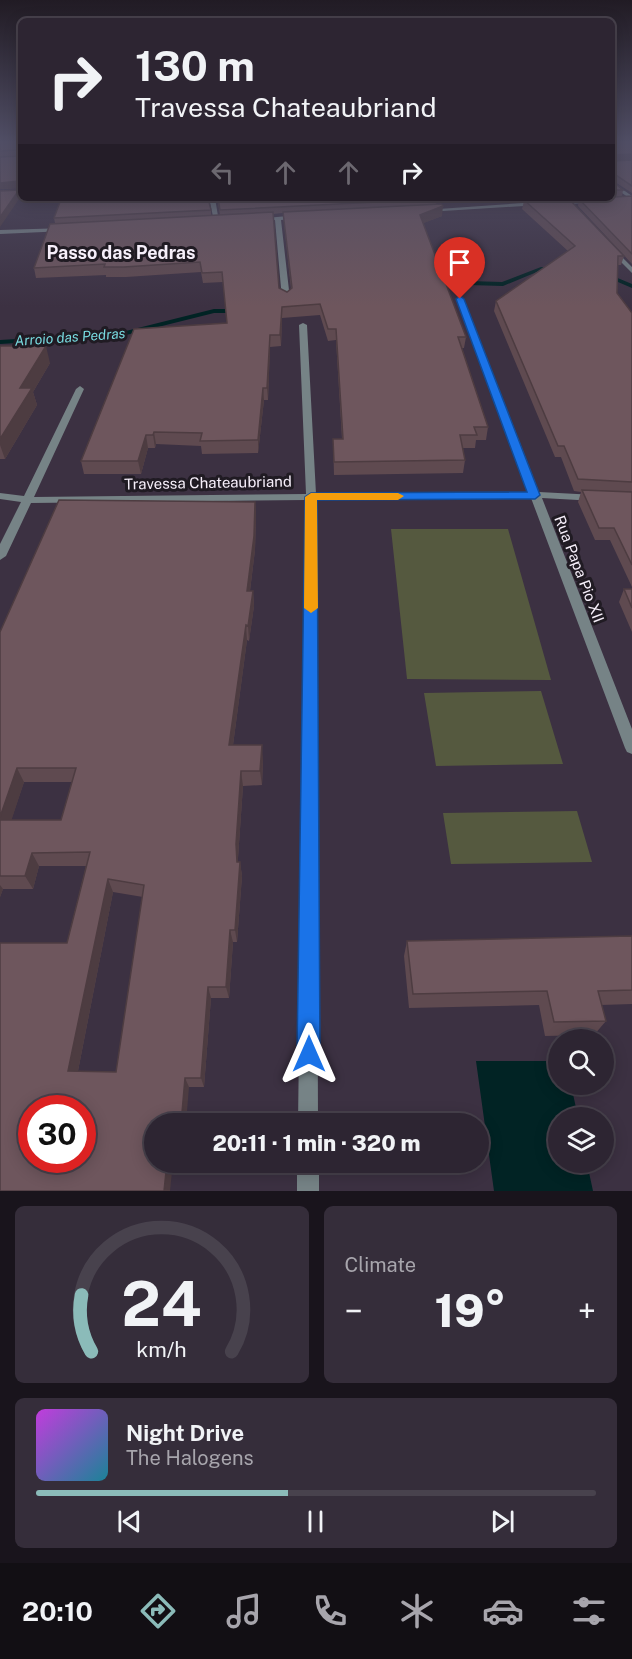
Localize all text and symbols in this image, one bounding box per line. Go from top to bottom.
text: 130 m [135,41,255,90]
icon: right [36,42,114,120]
text: Travessa Chateaubriand [135,91,437,123]
icon: left [206,156,239,189]
icon: ahead [269,156,302,189]
icon: ahead [332,156,365,189]
icon: right [395,156,428,189]
pin [434,237,485,299]
district label: Passo das Pedras [47,242,195,263]
icon: arrive [443,246,476,279]
water label: Arroio das Pedras [14,325,126,349]
street label: Travessa Chateaubriand [124,473,292,492]
street label: Rua Papa Pio XII [551,513,608,625]
position arrow [277,1022,341,1086]
map controls [548,1029,614,1173]
button: search [548,1029,614,1095]
speed limit sign: 30 [18,1095,96,1173]
button: layers [548,1107,614,1173]
text: 20:11 · 1 min · 320 m [212,1130,421,1156]
text: Climate [345,1253,416,1277]
text: 24 [121,1267,202,1340]
text: 19° [434,1284,506,1337]
text: − [345,1292,363,1330]
text: + [578,1292,596,1330]
text: km/h [137,1337,187,1362]
text: Night Drive [126,1420,244,1446]
text: The Halogens [126,1446,254,1470]
icon: previous [113,1505,146,1538]
icon: pause [299,1505,332,1538]
icon: next [486,1505,519,1538]
icon: directions [137,1590,179,1632]
icon: music [223,1590,265,1632]
icon: phone [309,1590,351,1632]
icon: climate [396,1590,438,1632]
icon: car [482,1590,524,1632]
icon: filters [568,1590,610,1632]
text: 20:10 [22,1595,93,1627]

